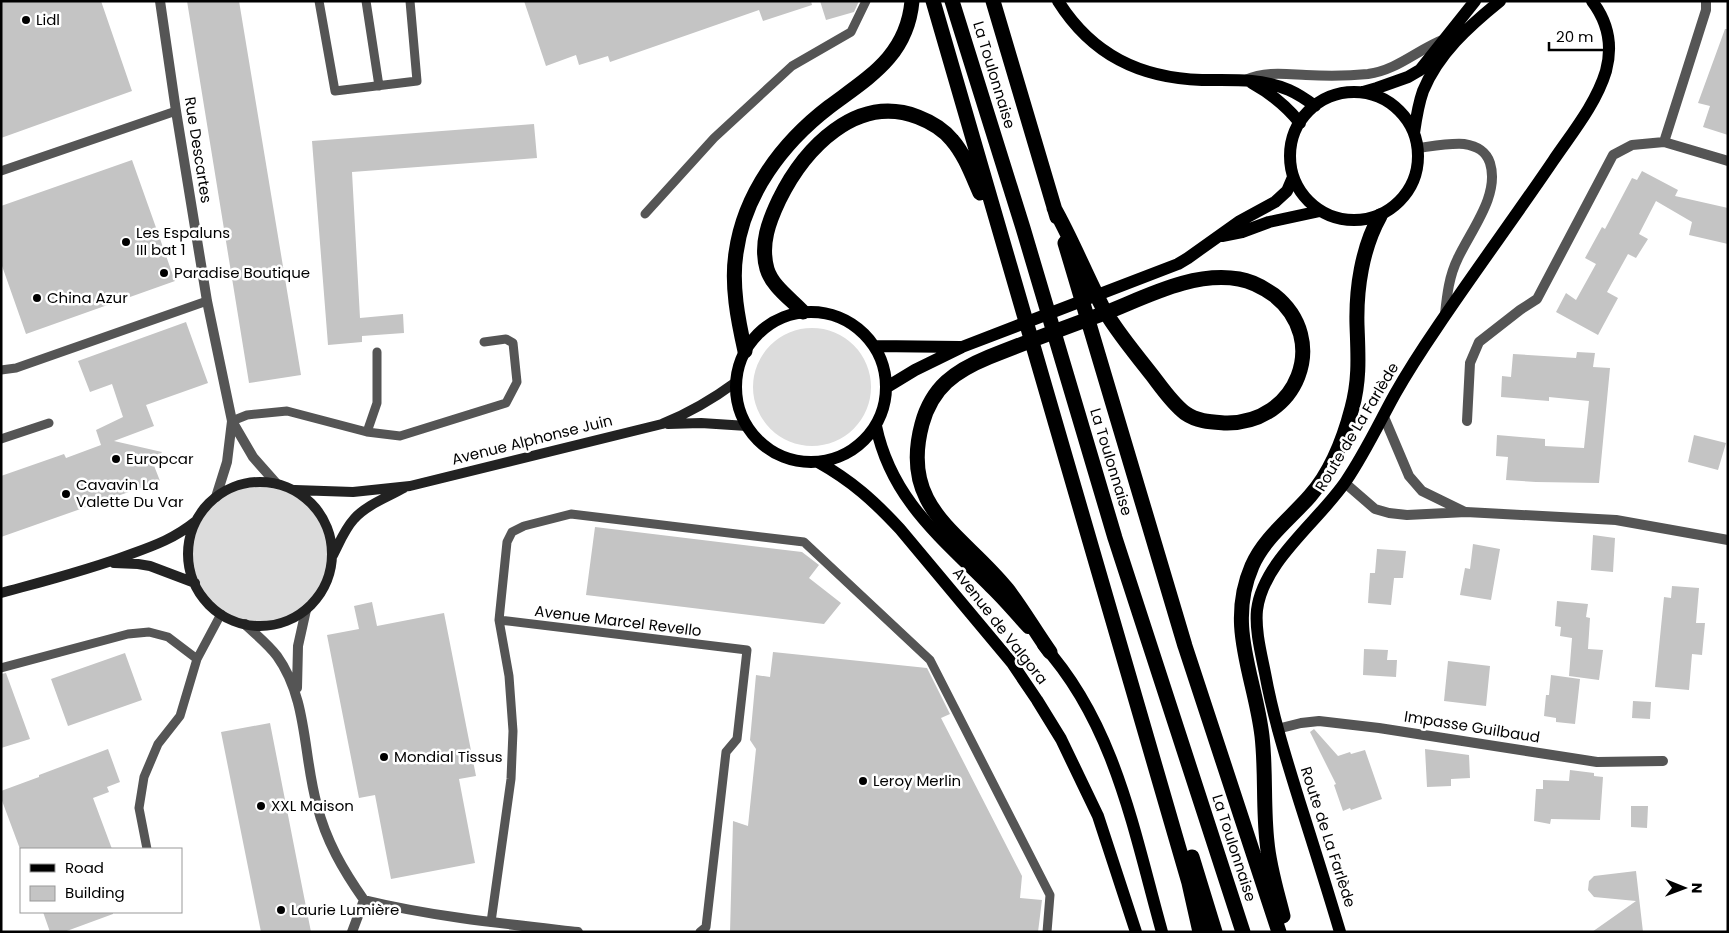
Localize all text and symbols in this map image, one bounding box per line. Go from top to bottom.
place label: Lidl [36,9,60,30]
marker: Lidl [20,14,32,26]
street label: La Toulonnaise [968,19,1021,131]
scale bar [1549,20,1613,52]
text: 20 m [1556,26,1594,47]
street label: Rue Descartes [180,95,217,205]
place label: Les Espaluns III bat 1 [136,222,230,260]
marker: Les Espaluns III bat 1 [120,236,132,248]
place label: Paradise Boutique [174,262,310,283]
marker: Paradise Boutique [158,267,170,279]
place label: China Azur [47,287,128,308]
marker: China Azur [31,292,43,304]
street label: Route de La Farlède [1310,358,1403,495]
street label: La Toulonnaise [1085,406,1138,518]
street label: Avenue Alphonse Juin [449,409,614,470]
place label: Europcar [126,448,194,469]
marker: Europcar [110,453,122,465]
place label: Cavavin La Valette Du Var [76,474,184,512]
marker: Cavavin La Valette Du Var [60,488,72,500]
street label: Avenue de Valgora [948,563,1053,689]
street label: Avenue Marcel Revello [533,600,703,641]
street label: Impasse Guilbaud [1403,705,1541,748]
place label: Mondial Tissus [394,746,503,767]
marker: Mondial Tissus [378,751,390,763]
street label: Route de La Farlède [1296,764,1361,910]
place label: Leroy Merlin [873,770,961,791]
marker: Leroy Merlin [857,775,869,787]
street label: La Toulonnaise [1207,792,1262,904]
place label: XXL Maison [271,795,354,816]
marker: XXL Maison [255,800,267,812]
legend [20,848,182,913]
text: Road [65,857,104,878]
north arrow [1659,863,1709,913]
text: Building [65,882,125,903]
text: N [1687,883,1707,894]
place label: Laurie Lumière [291,899,399,920]
marker: Laurie Lumière [275,904,287,916]

